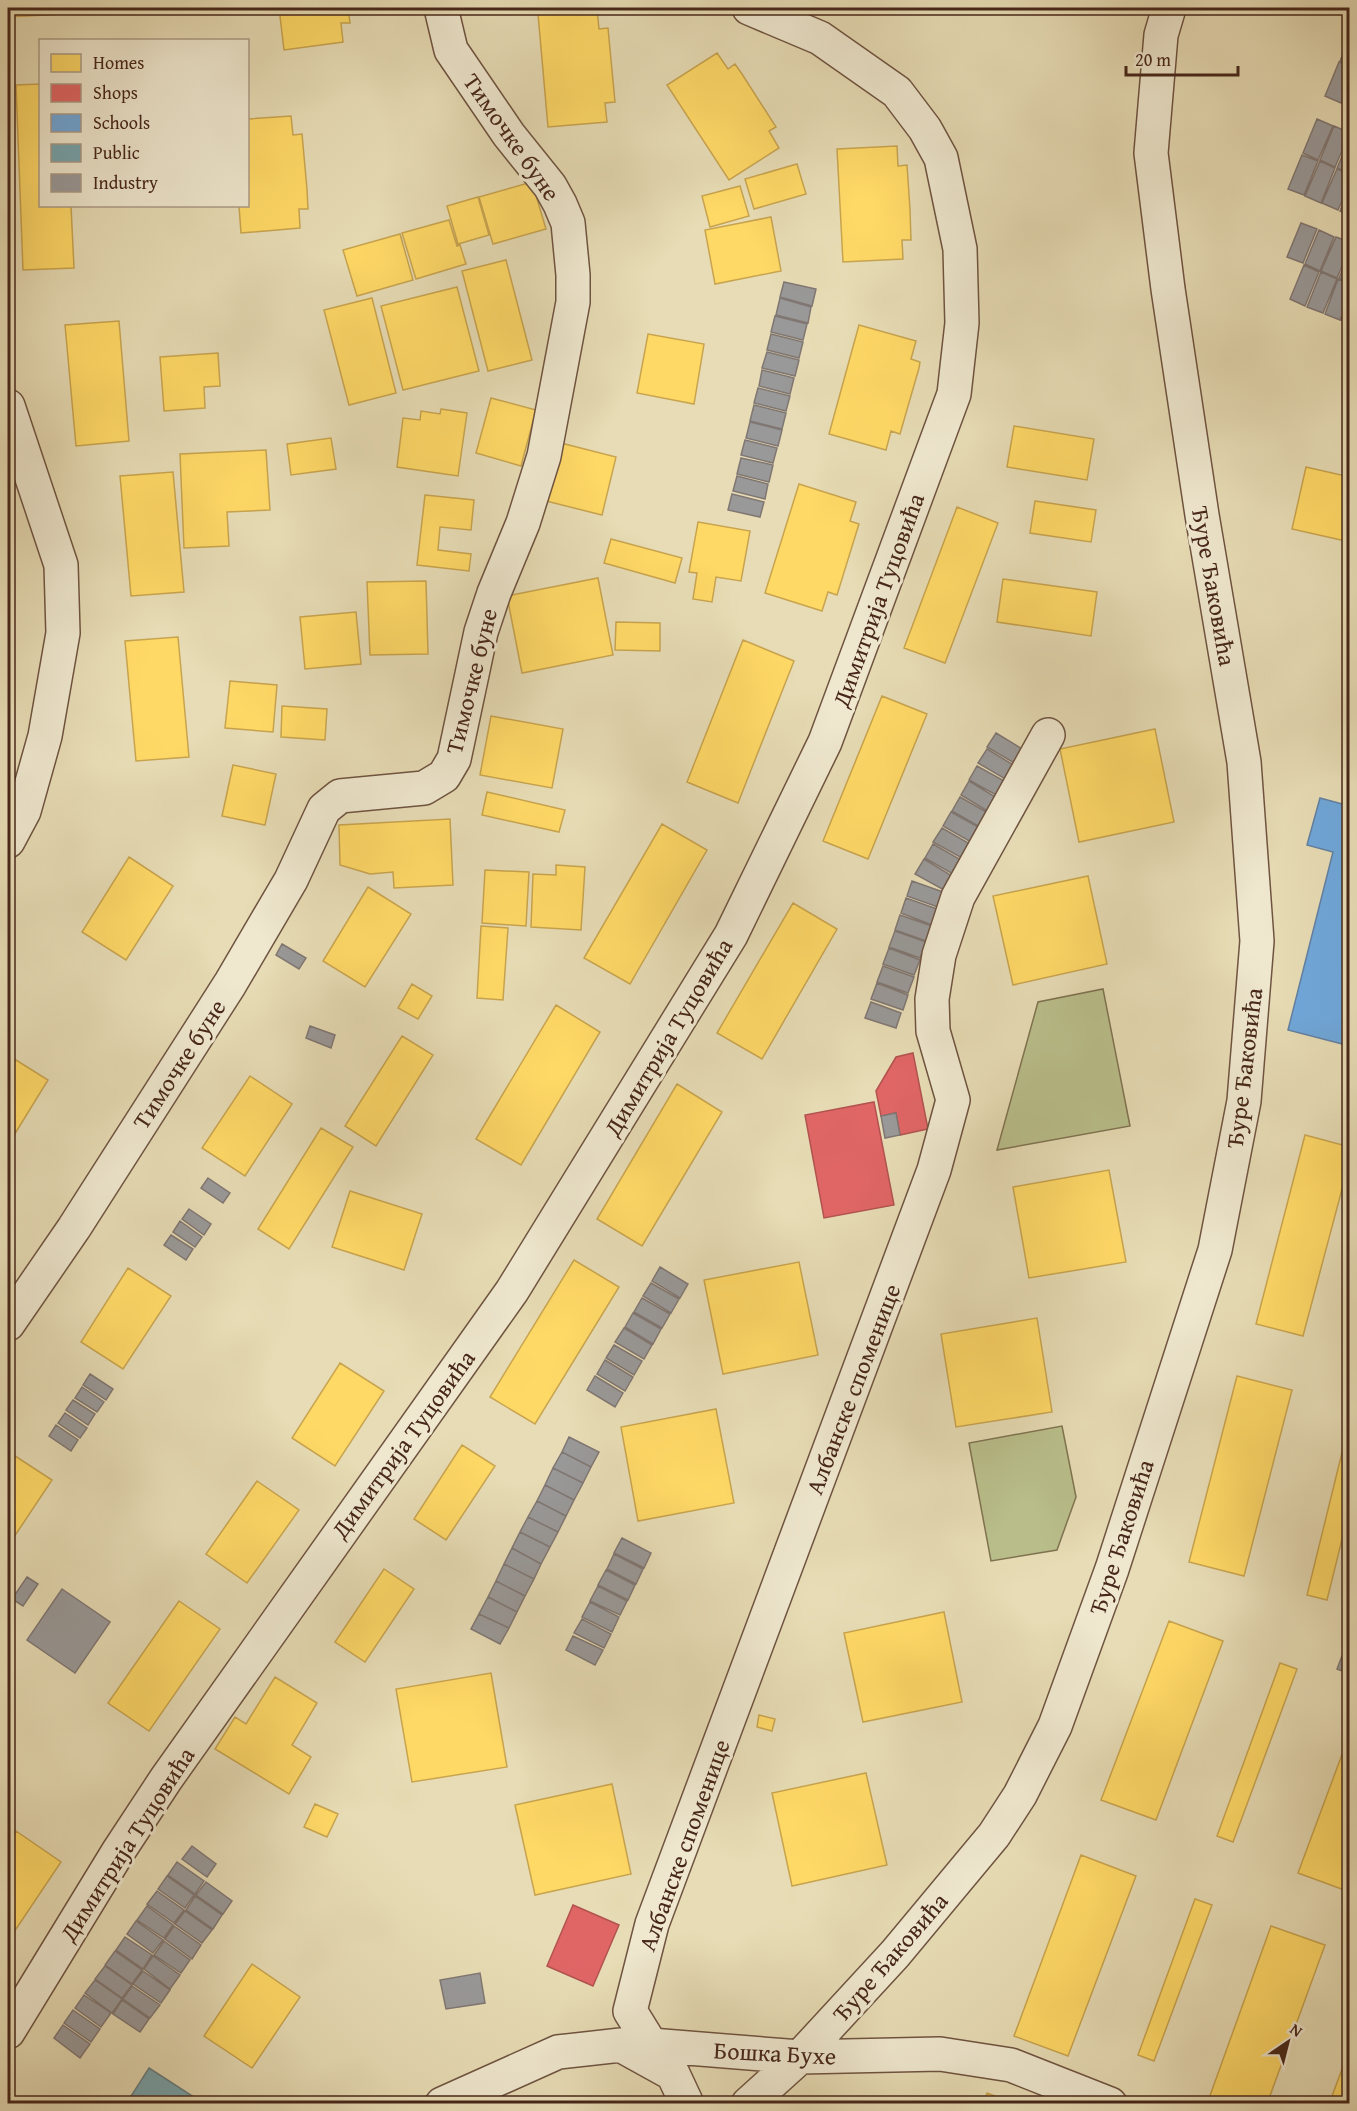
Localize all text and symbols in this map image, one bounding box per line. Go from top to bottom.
legend [39,39,249,207]
scale bar [1126,39,1238,77]
text: 20 m [1135,46,1171,73]
text: Homes [93,49,144,76]
street label: Тимочке буне [455,66,569,208]
text: Shops [93,79,138,106]
text: Schools [93,109,150,136]
text: Public [93,139,140,166]
text: Industry [93,169,158,196]
street label: Димитрија Туцовића [823,488,933,713]
street label: Ђуре Ђаковића [1183,503,1245,669]
street label: Тимочке буне [436,605,506,757]
street label: Димитрија Туцовића [594,931,741,1144]
street label: Ђуре Ђаковића [1217,985,1271,1150]
street label: Тимочке буне [124,992,234,1136]
street label: Албанске споменице [797,1279,909,1499]
street label: Димитрија Туцовића [322,1342,484,1546]
street label: Ђуре Ђаковића [1079,1454,1163,1619]
street label: Албанске споменице [629,1734,739,1956]
street label: Димитрија Туцовића [50,1739,203,1949]
street label: Ђуре Ђаковића [824,1884,957,2029]
north arrow [1258,2012,1318,2072]
text: N [1285,2017,1308,2043]
street label: Бошка Бухе [713,2032,837,2074]

